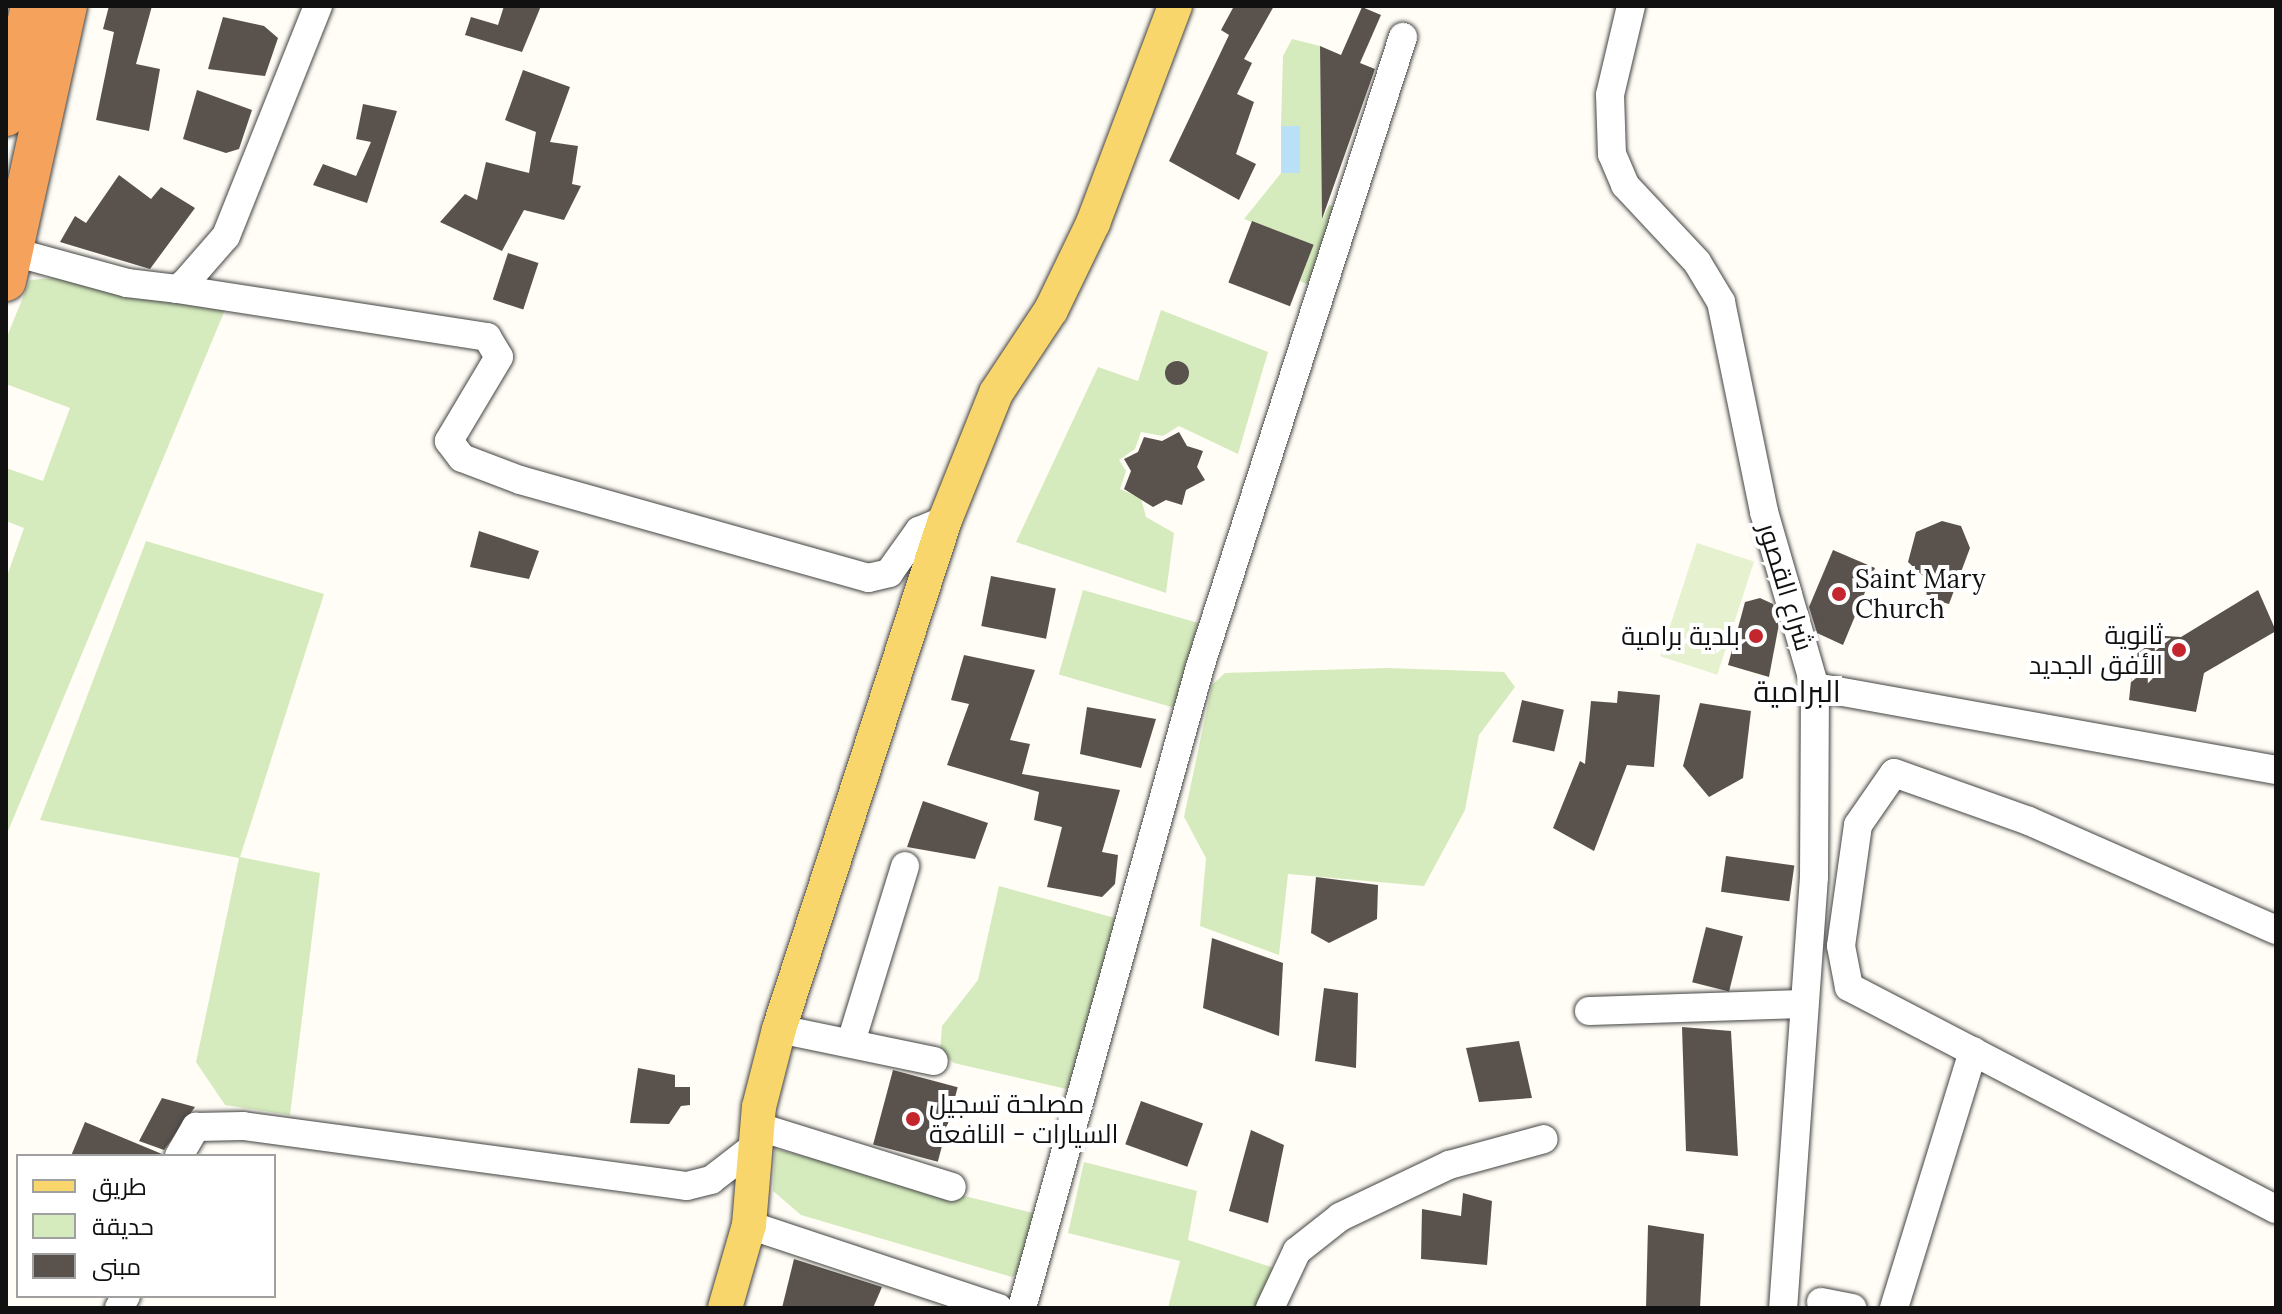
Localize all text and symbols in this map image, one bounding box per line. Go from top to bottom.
street label: شراع القصور [1752,519,1820,655]
place label: Saint Mary Church [1855,563,1986,624]
marker: Saint Mary Church [1830,585,1848,603]
place label: ثانوية الأفق الجديد [2029,619,2163,680]
place label: بلدية برامية [1621,620,1740,652]
marker: بلدية برامية [1747,627,1765,645]
marker: ثانوية الأفق الجديد [2170,641,2188,659]
district label: البرامية [1753,673,1841,709]
place label: مصلحة تسجيل السيارات - النافعة [929,1088,1118,1150]
marker: مصلحة تسجيل السيارات - النافعة [904,1110,922,1128]
legend [16,1154,276,1298]
text: طريق [92,1171,147,1202]
text: حديقة [92,1211,154,1242]
text: مبنى [92,1251,141,1282]

